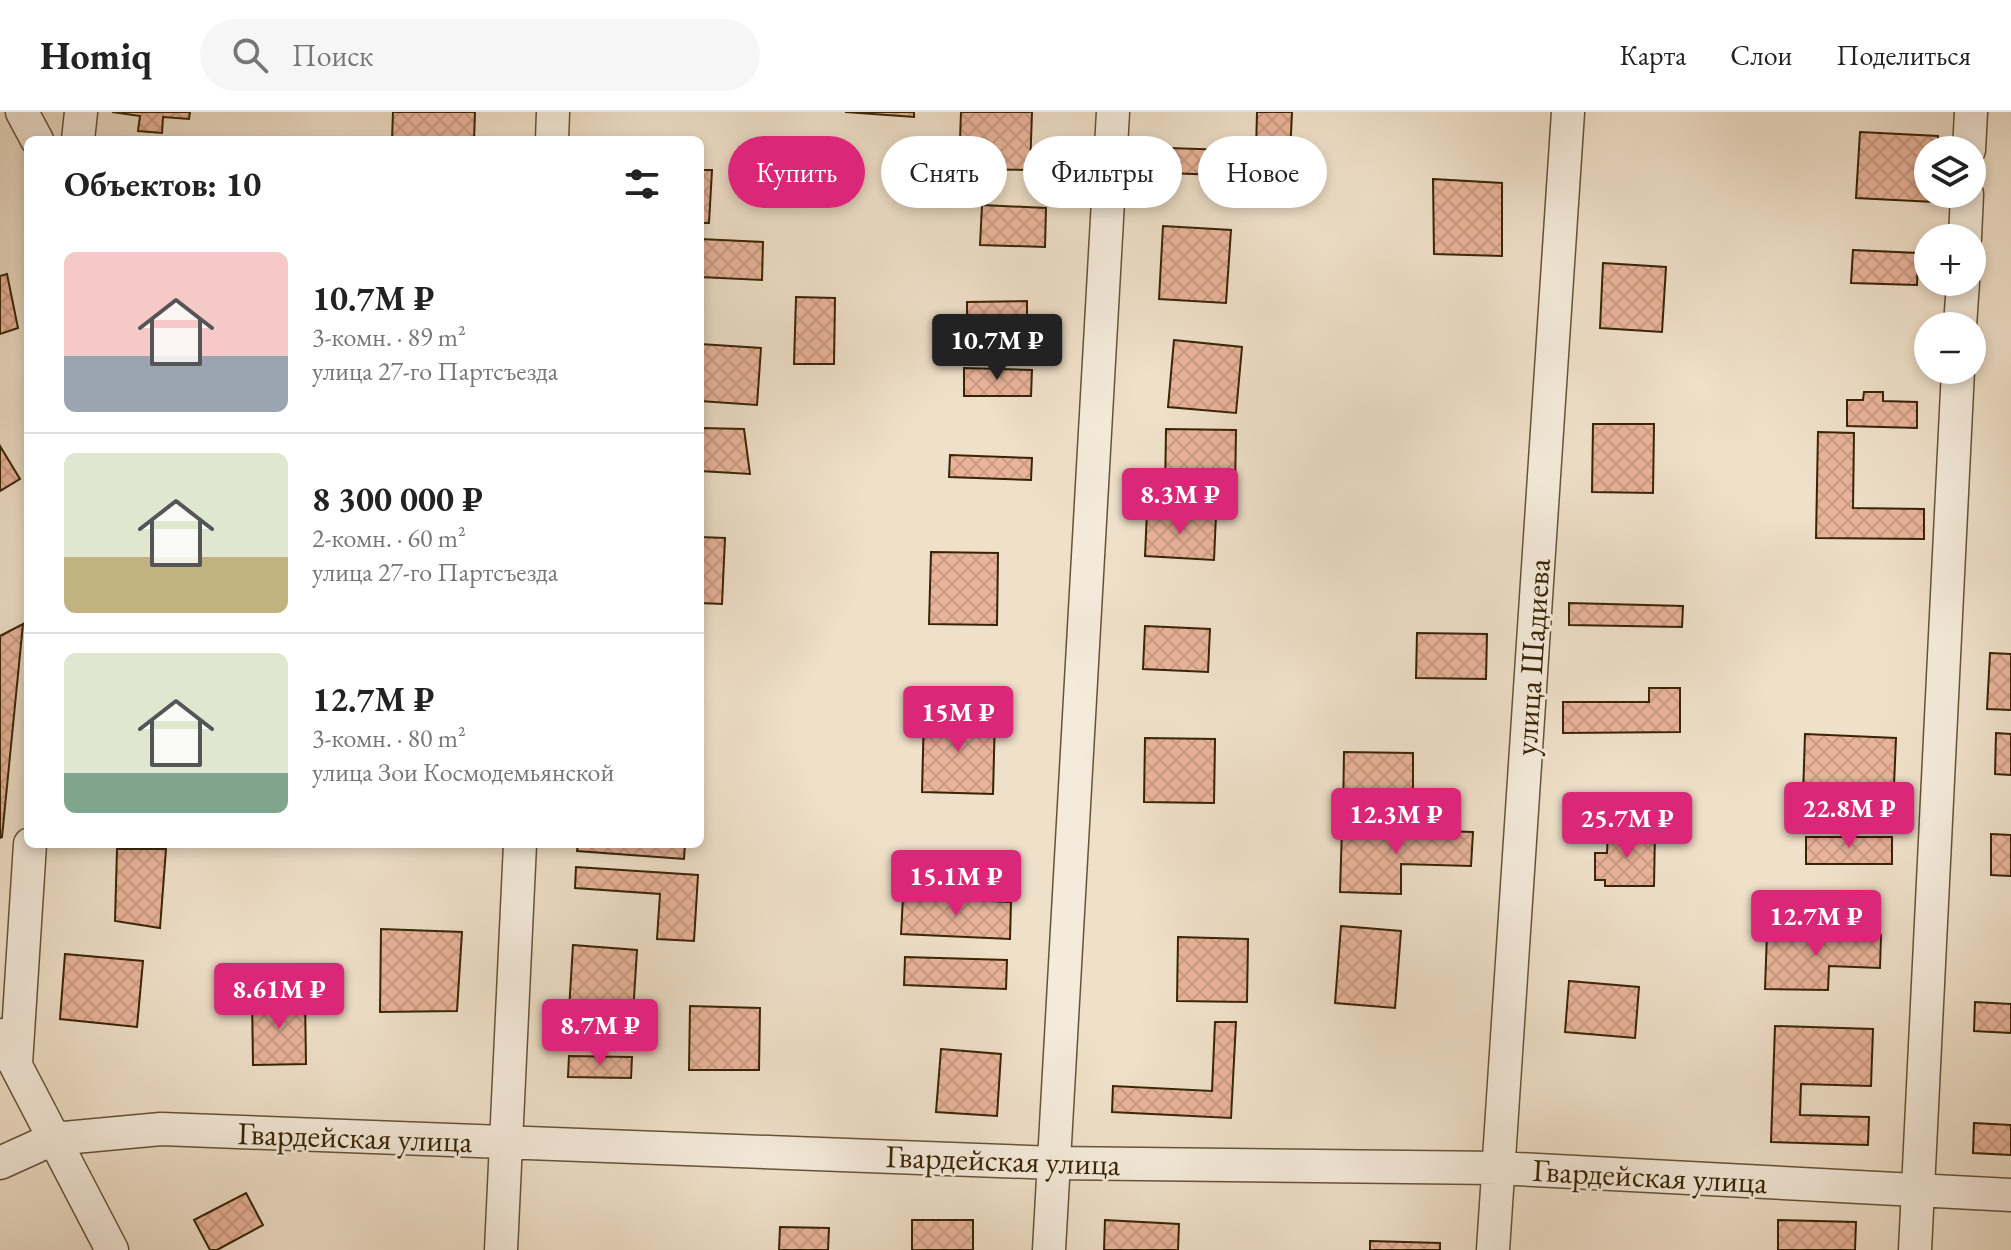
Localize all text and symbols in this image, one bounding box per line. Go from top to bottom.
search box [200,19,760,91]
text: Homiq [40,31,152,80]
icon: search [228,33,272,77]
text: Поиск [292,36,373,75]
text: Карта [1619,37,1686,73]
text: Слои [1730,37,1792,73]
text: Поделиться [1836,37,1971,73]
chip: Купить [728,136,865,208]
chip: Снять [881,136,1007,208]
chip: Фильтры [1023,136,1182,208]
chip: Новое [1198,136,1327,208]
map controls [1914,136,1986,384]
button: layers [1914,136,1986,208]
text: Объектов: 10 [64,162,261,206]
icon: filters [620,162,664,206]
button: + [1914,224,1986,296]
text: 10.7M ₽ [312,276,435,320]
icon: home [128,284,224,380]
button: − [1914,312,1986,384]
pin: 10.7M ₽ [923,314,1071,382]
text: 3-комн. · 89 m² [312,320,466,354]
text: 10.7M ₽ [950,323,1044,357]
text: улица 27-го Партсъезда [312,354,558,388]
pin: 8.3M ₽ [1115,468,1245,536]
text: 8 300 000 ₽ [312,477,483,521]
text: 8.3M ₽ [1140,477,1220,511]
icon: home [128,485,224,581]
text: 2-комн. · 60 m² [312,521,466,555]
text: улица 27-го Партсъезда [312,555,558,589]
street label: улица Шадиева [1504,557,1560,757]
text: 12.7M ₽ [312,677,435,721]
icon: home [128,685,224,781]
pin: 15M ₽ [902,686,1014,754]
text: 15M ₽ [921,695,995,729]
text: 3-комн. · 80 m² [312,721,466,755]
text: улица Зои Космодемьянской [312,755,614,789]
pin: 22.8M ₽ [1775,782,1923,850]
pin: 12.3M ₽ [1322,788,1470,856]
text: 22.8M ₽ [1802,791,1896,825]
pin: 25.7M ₽ [1553,792,1701,860]
text: 12.3M ₽ [1349,797,1443,831]
text: 25.7M ₽ [1580,801,1674,835]
pin: 15.1M ₽ [882,850,1030,918]
text: 15.1M ₽ [909,859,1003,893]
pin: 12.7M ₽ [1742,890,1890,958]
text: 12.7M ₽ [1769,899,1863,933]
pin: 8.61M ₽ [205,963,353,1031]
text: 8.61M ₽ [232,972,326,1006]
pin: 8.7M ₽ [535,999,665,1067]
text: 8.7M ₽ [560,1008,640,1042]
street label: Гвардейская улица [237,1112,473,1162]
street label: Гвардейская улица [885,1135,1121,1185]
street label: Гвардейская улица [1532,1149,1769,1203]

